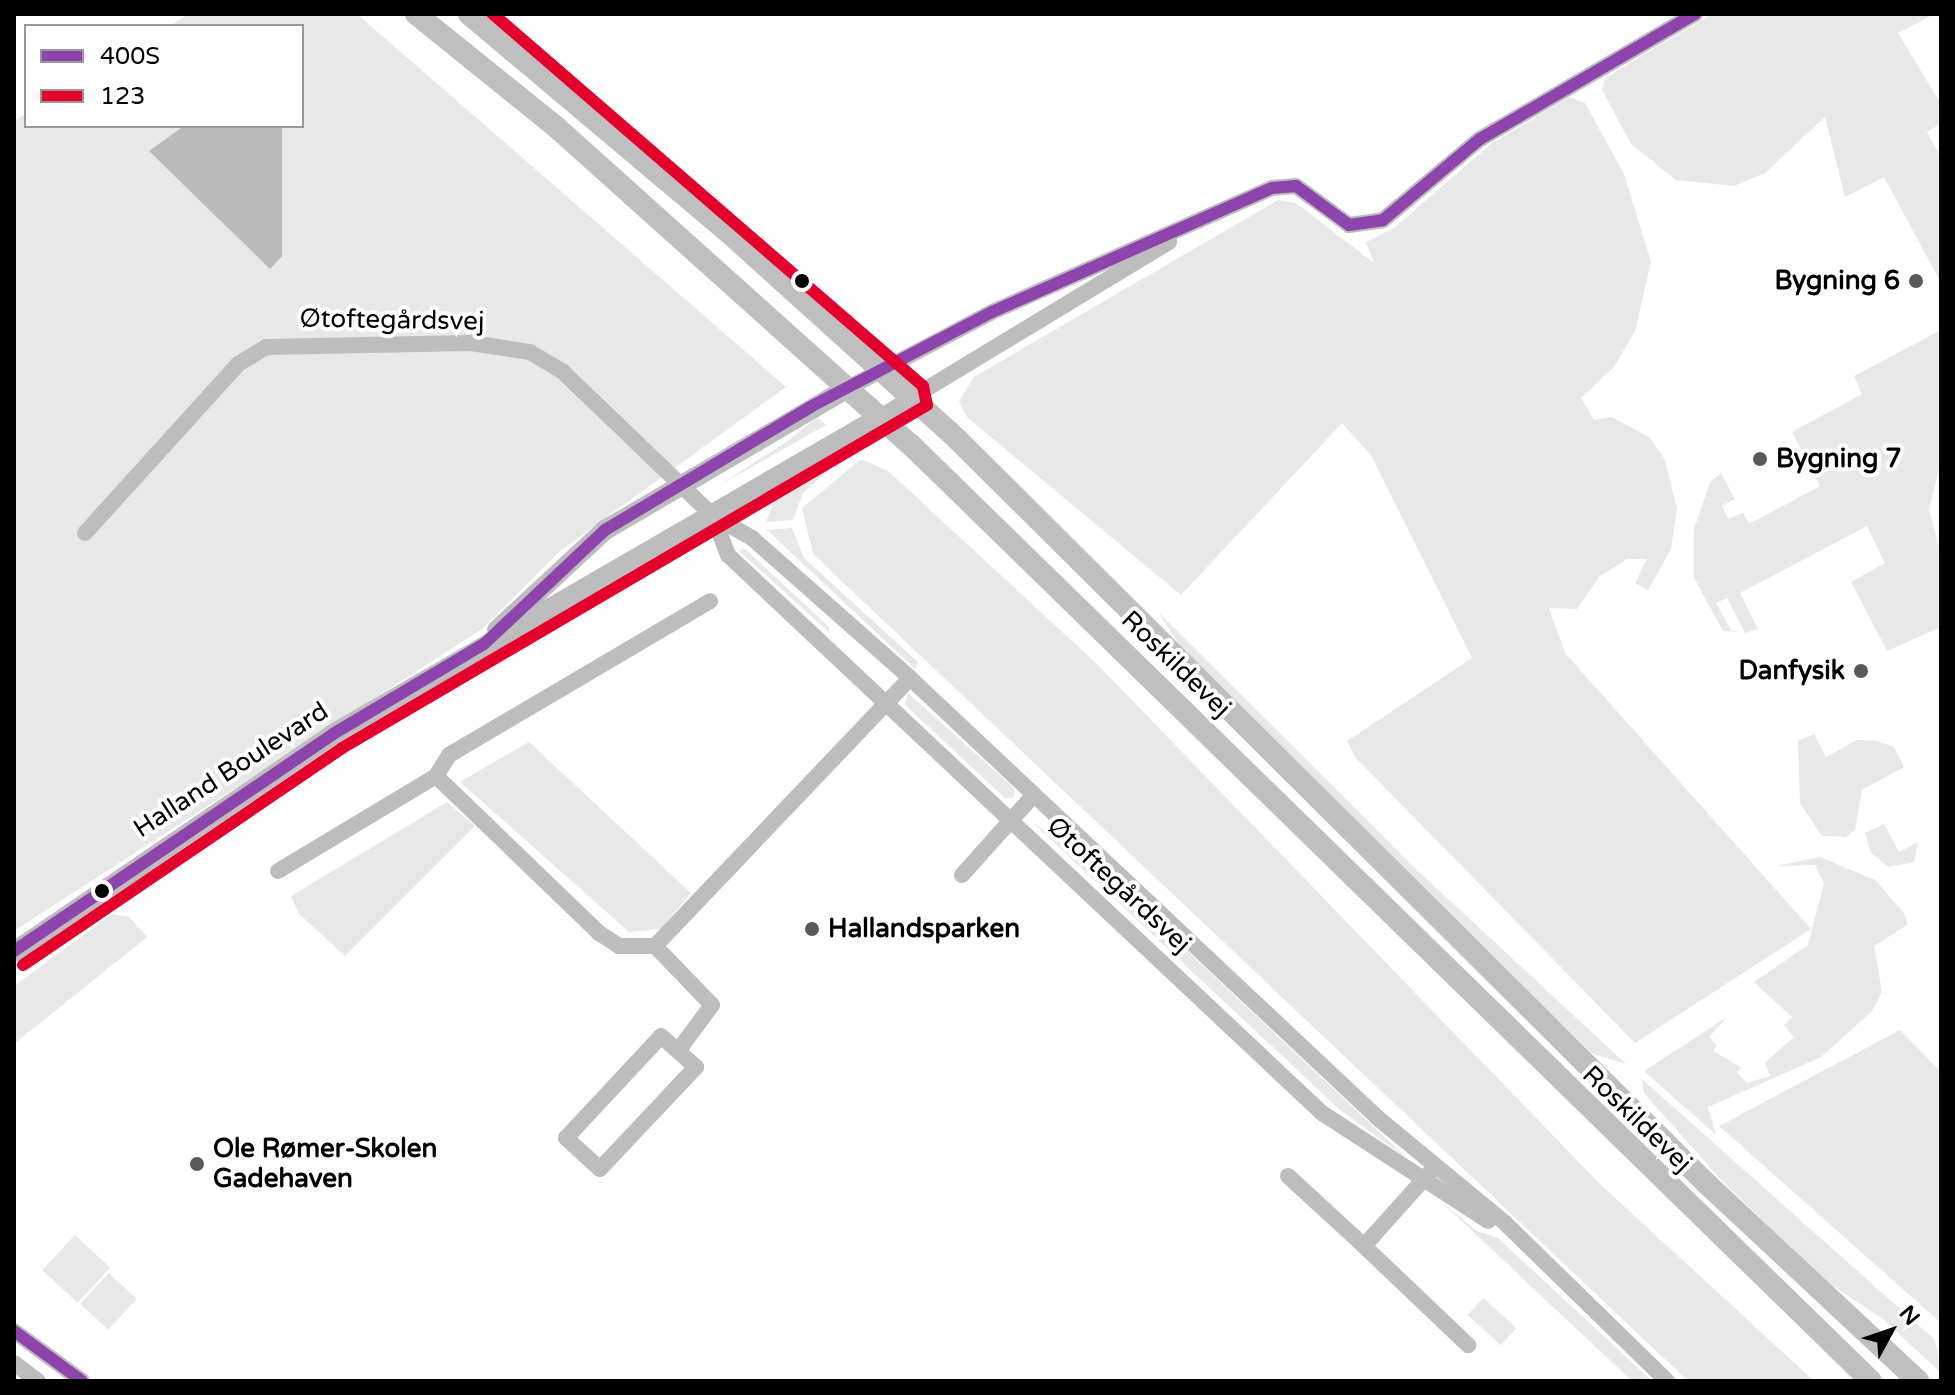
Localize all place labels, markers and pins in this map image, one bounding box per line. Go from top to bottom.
place label: Bygning 6 [1774,265,1900,297]
marker: Bygning 6 [1907,272,1925,290]
unlabelled marker [794,273,810,289]
place label: Bygning 7 [1776,443,1902,475]
marker: Bygning 7 [1751,450,1769,468]
place label: Danfysik [1739,655,1845,687]
marker: Danfysik [1852,662,1870,680]
unlabelled marker [94,883,110,899]
place label: Hallandsparken [828,913,1020,945]
marker: Hallandsparken [803,920,821,938]
place label: Ole Rømer-Skolen Gadehaven [213,1133,437,1194]
marker: Ole Rømer-Skolen Gadehaven [188,1155,206,1173]

